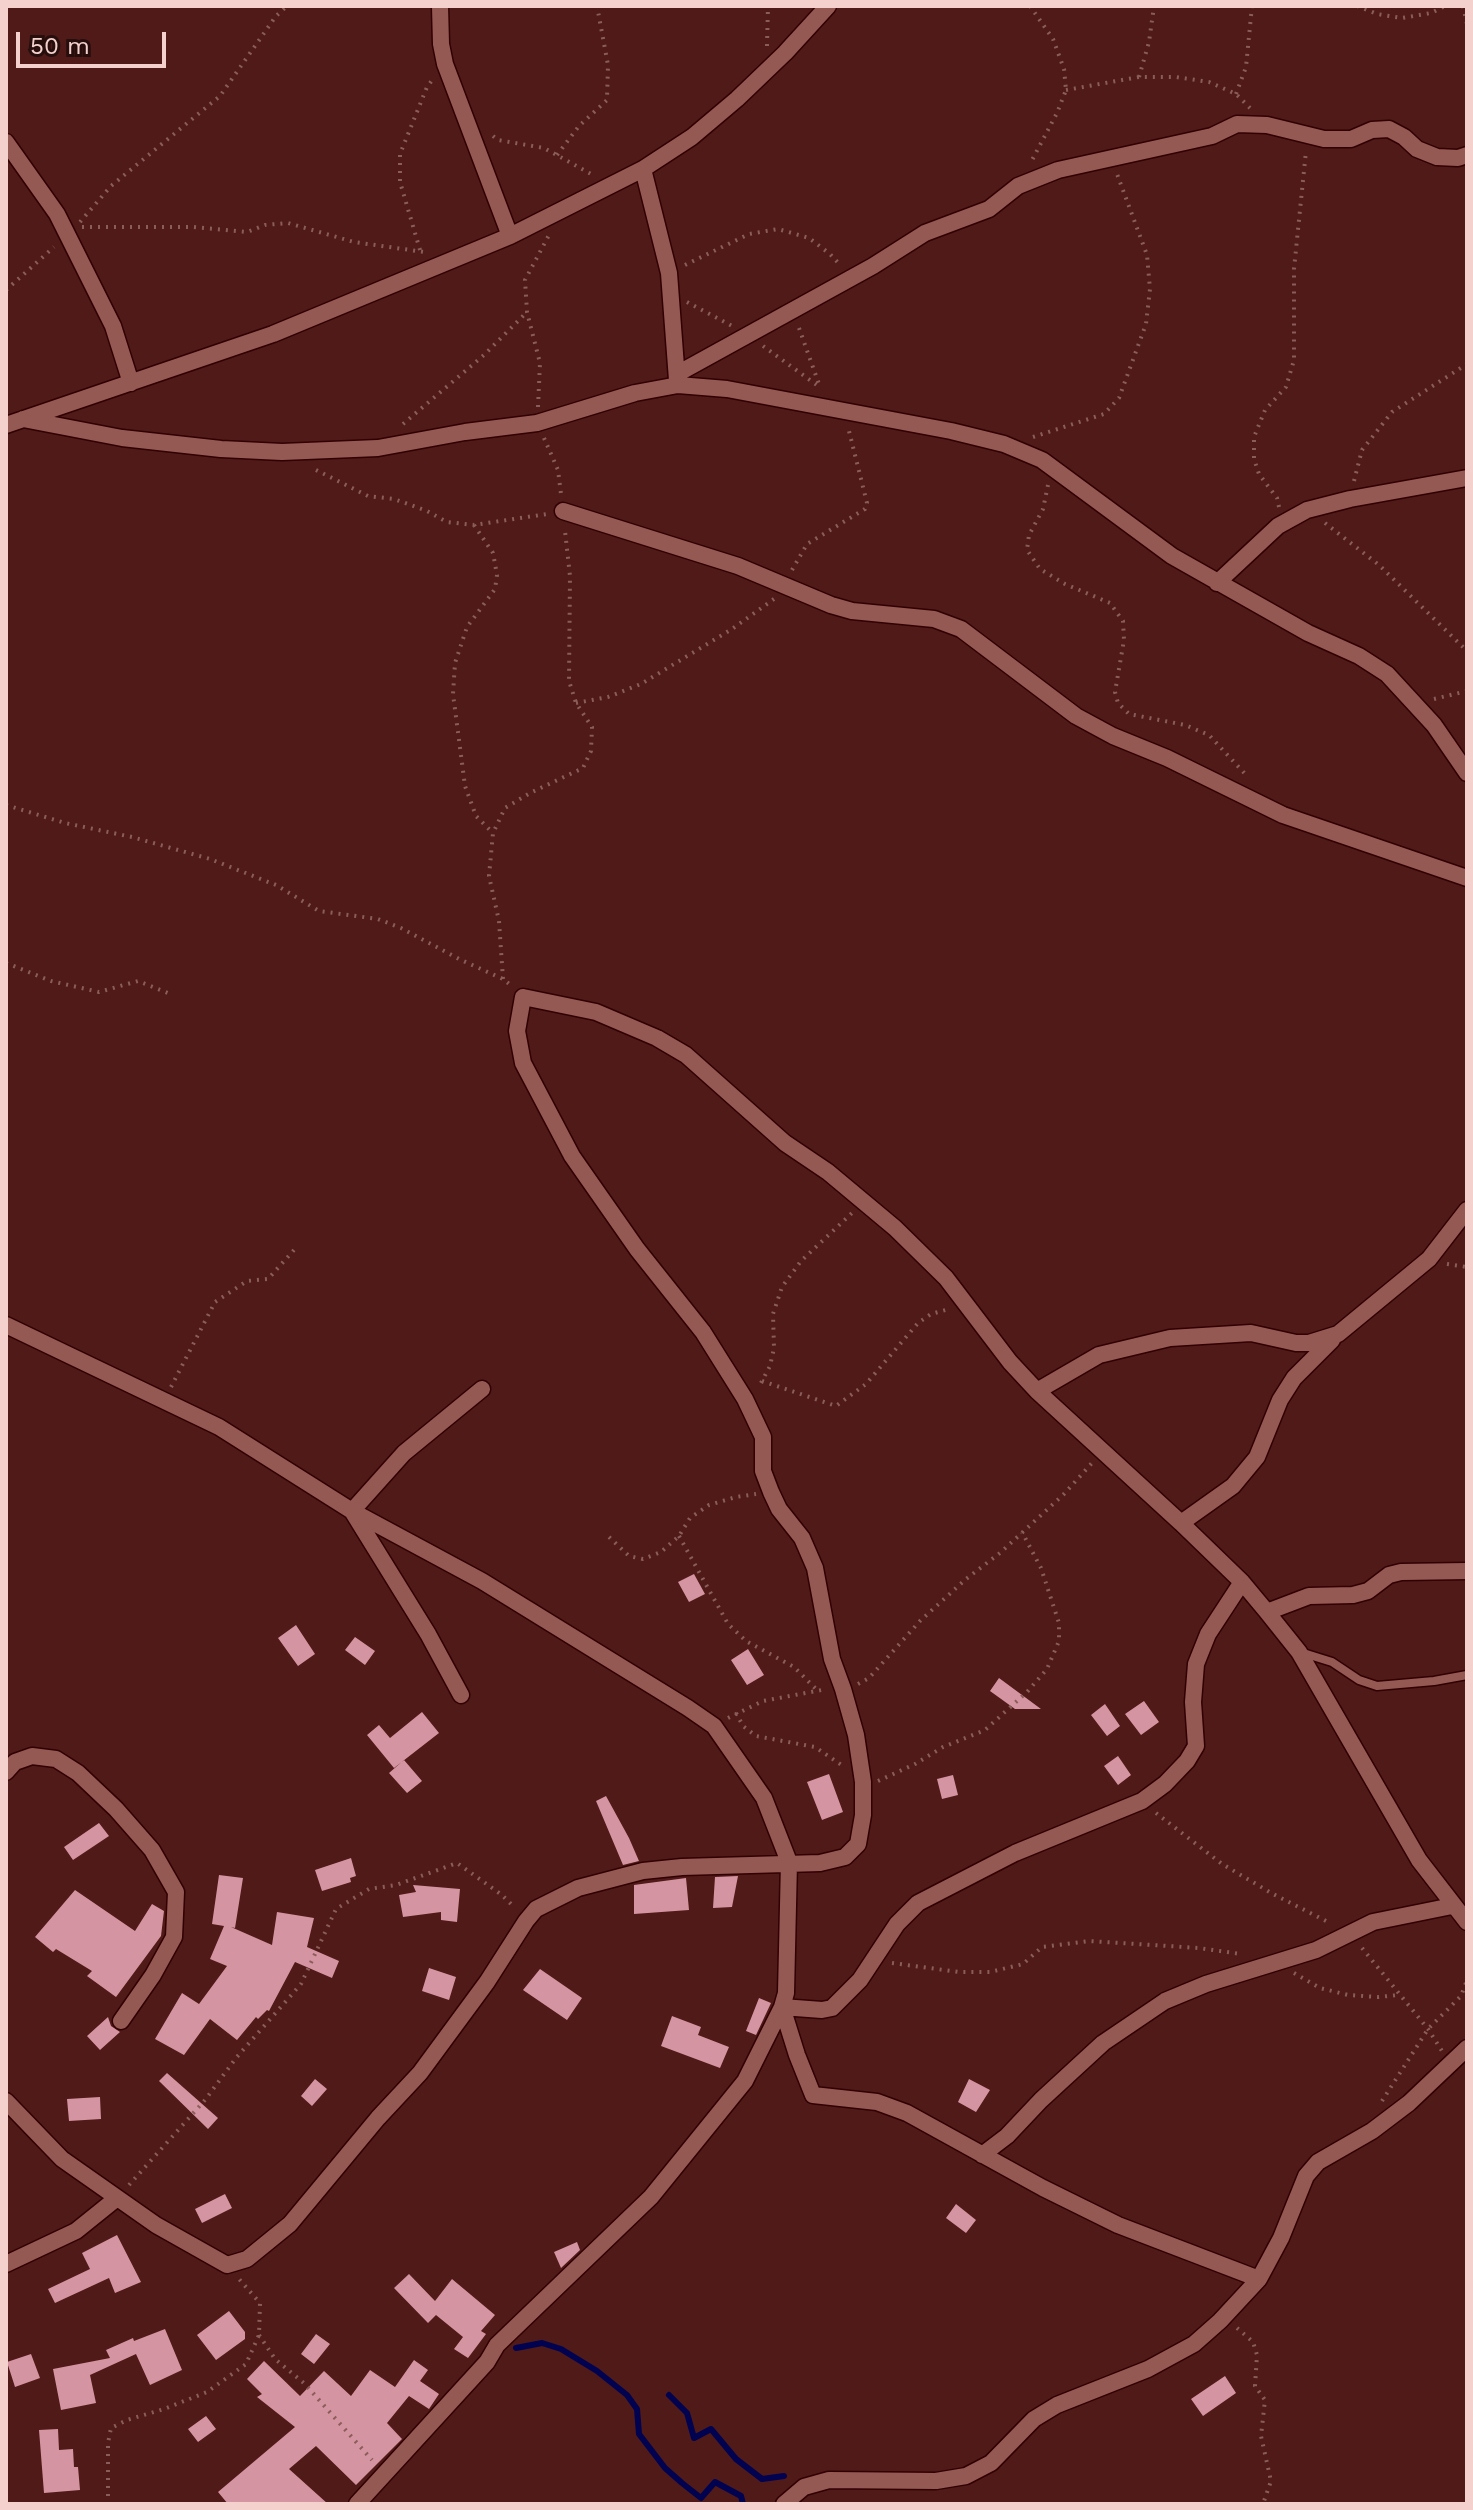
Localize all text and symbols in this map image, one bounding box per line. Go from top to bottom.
scale bar [20,16,170,66]
text: 50 m [30,32,90,60]

